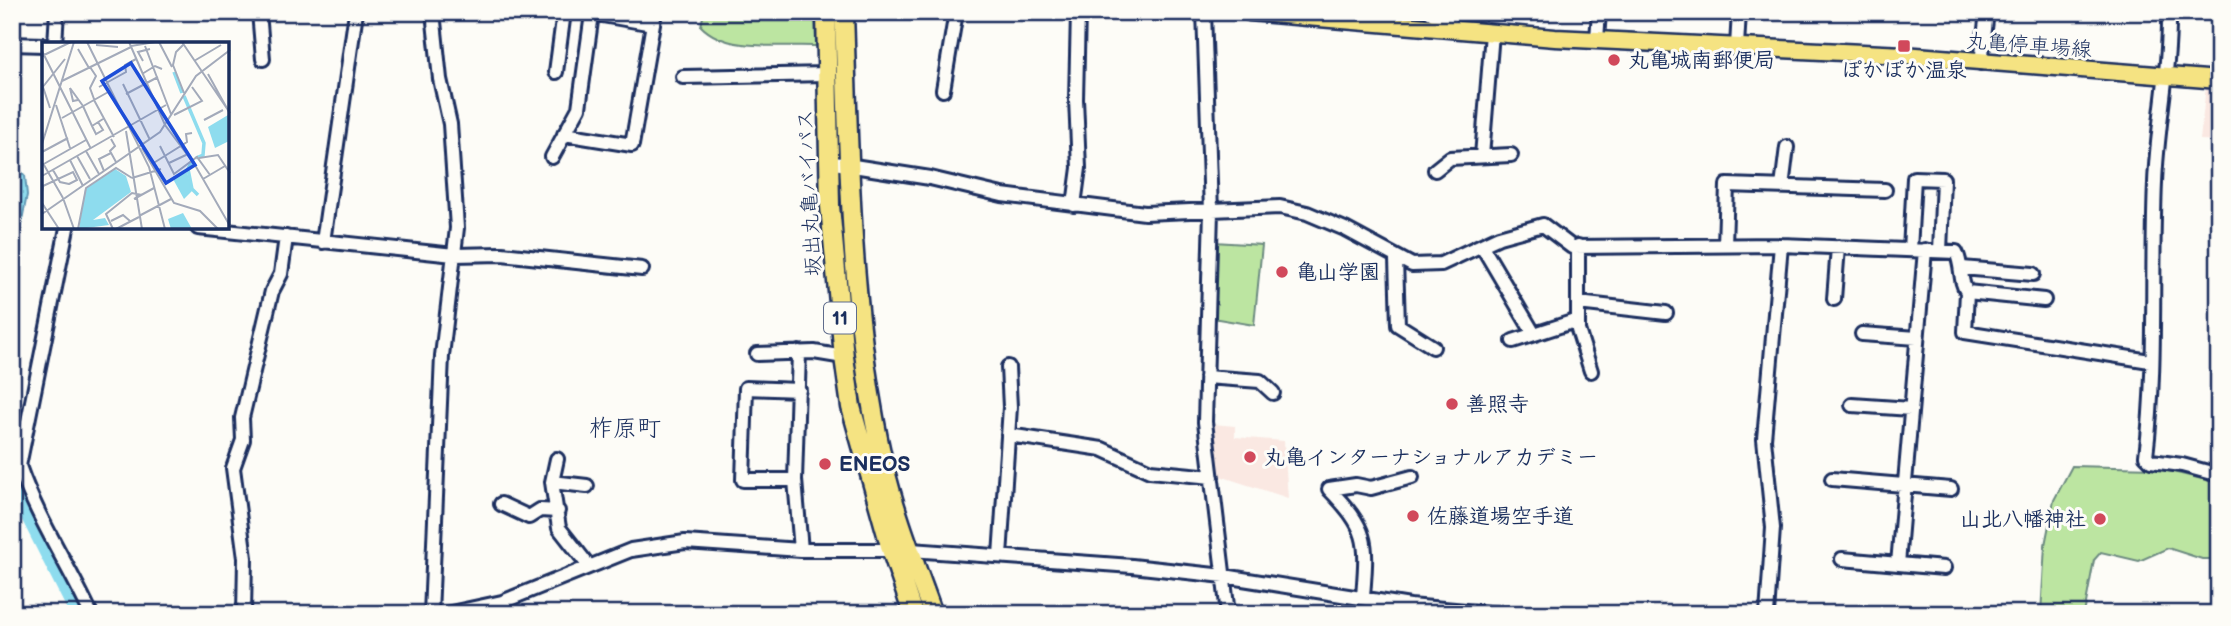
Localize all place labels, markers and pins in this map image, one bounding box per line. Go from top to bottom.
marker: ぽかぽか温泉 [1896,38,1912,54]
place label: 丸亀城南郵便局 [1628,48,1775,73]
marker: 丸亀城南郵便局 [1606,52,1622,68]
place label: ぽかぽか温泉 [1841,58,1967,83]
place label: 亀山学園 [1296,260,1380,285]
marker: 亀山学園 [1274,264,1290,280]
place label: 善照寺 [1466,392,1529,417]
marker: 善照寺 [1444,396,1460,412]
place label: 丸亀インターナショナルアカデミー [1264,445,1598,470]
marker: 丸亀インターナショナルアカデミー [1242,449,1258,465]
place label: ENEOS [839,452,910,477]
marker: ENEOS [817,456,833,472]
place label: 佐藤道場空手道 [1427,504,1574,529]
place label: 山北八幡神社 [1960,507,2086,532]
marker: 佐藤道場空手道 [1405,508,1421,524]
marker: 山北八幡神社 [2092,511,2108,527]

